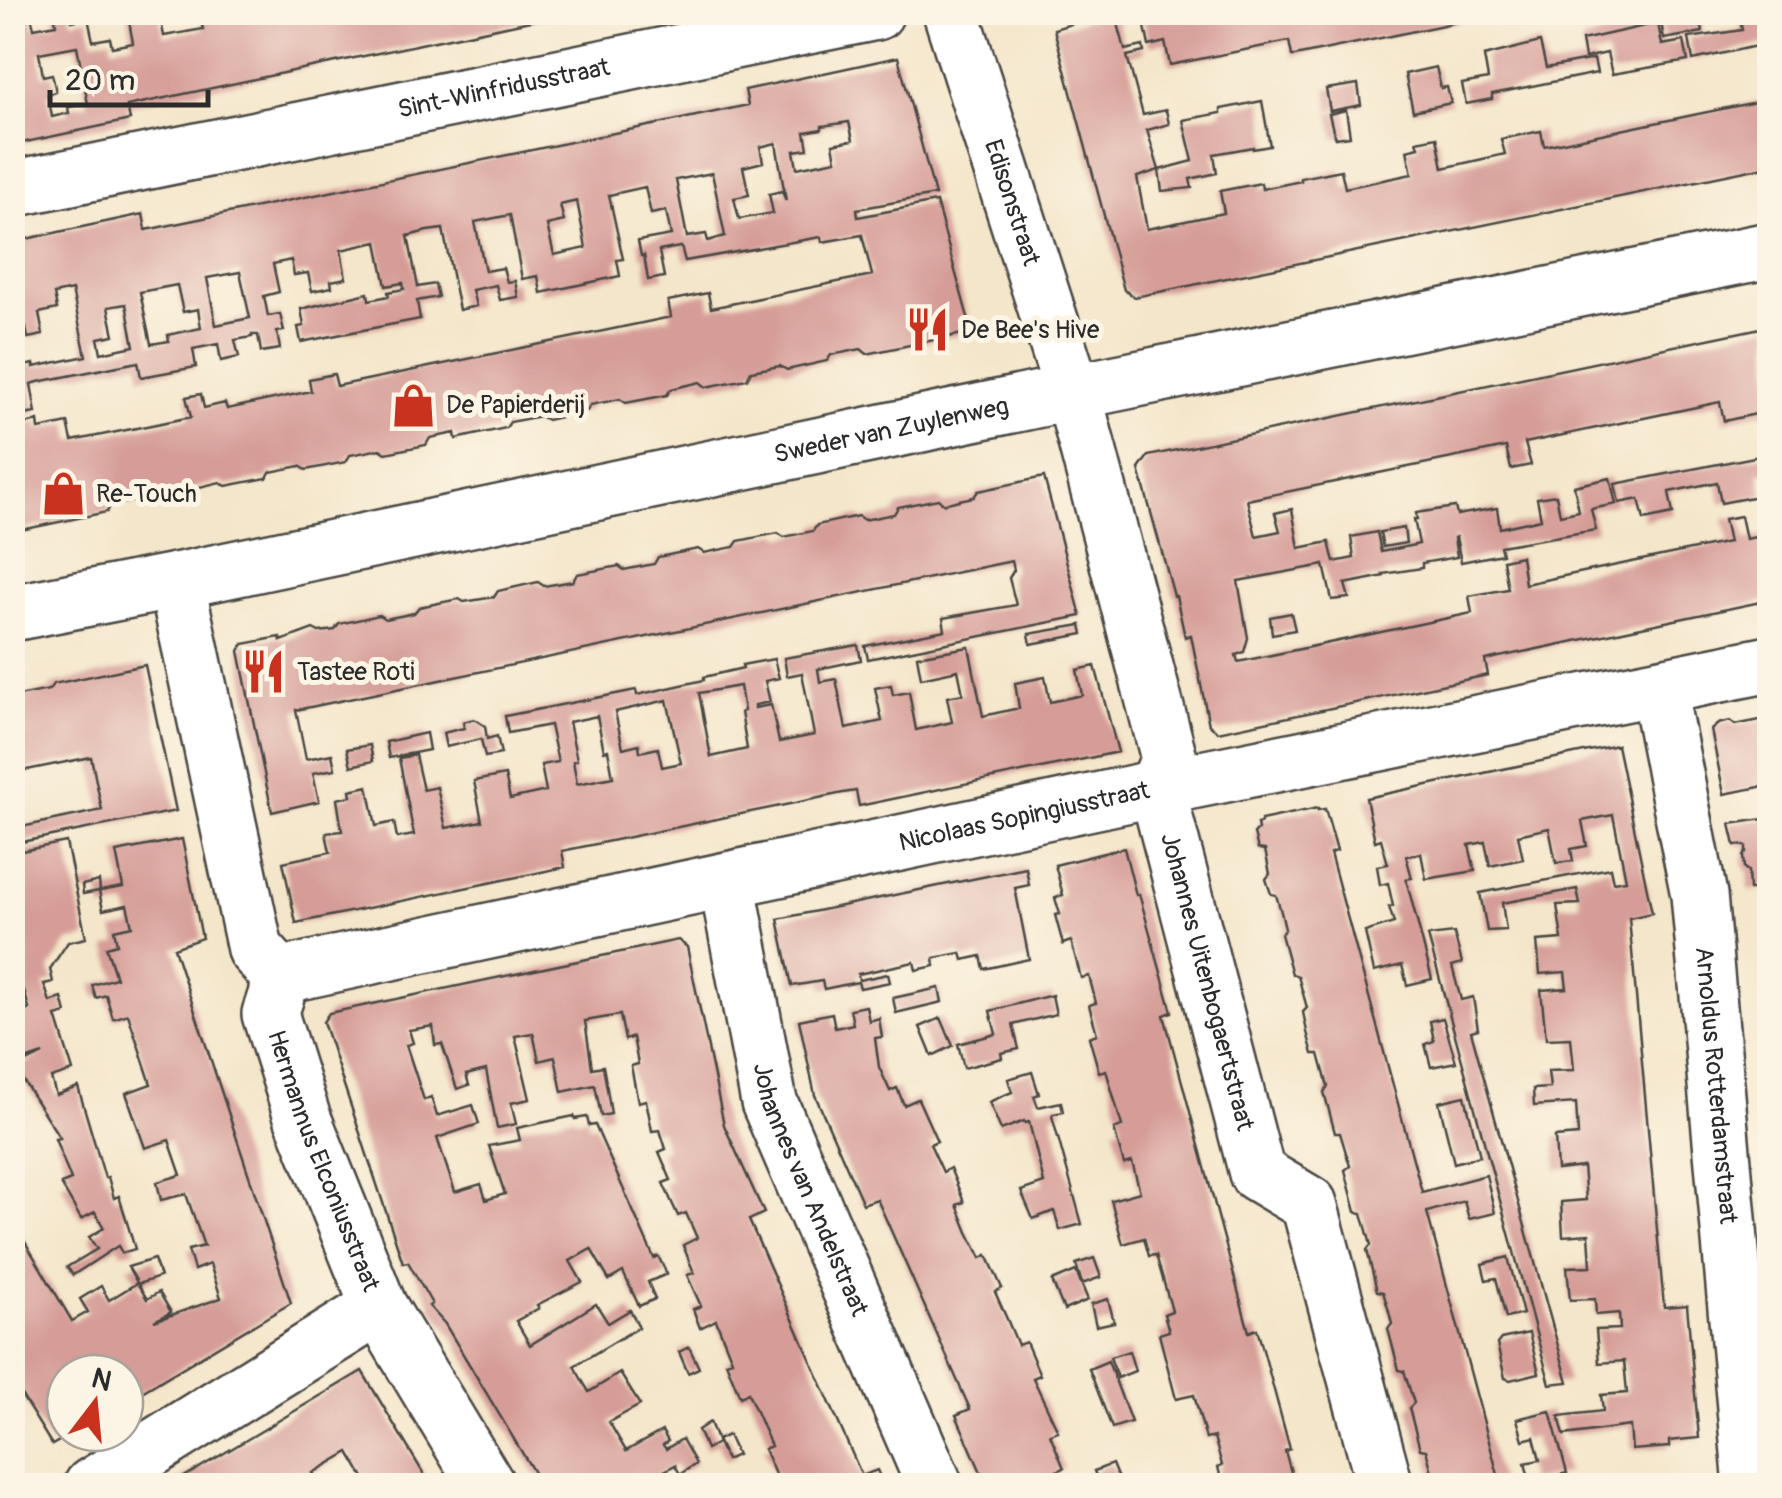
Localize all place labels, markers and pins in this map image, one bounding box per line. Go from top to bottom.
restaurant icon: De Bee's Hive [904,306,952,354]
place label: De Bee's Hive [961,315,1100,346]
shop icon: De Papierderij [389,381,437,429]
place label: De Papierderij [446,390,585,421]
shop icon: Re-Touch [39,470,87,518]
place label: Re-Touch [96,479,197,510]
restaurant icon: Tastee Roti [240,648,288,696]
place label: Tastee Roti [297,657,415,688]

